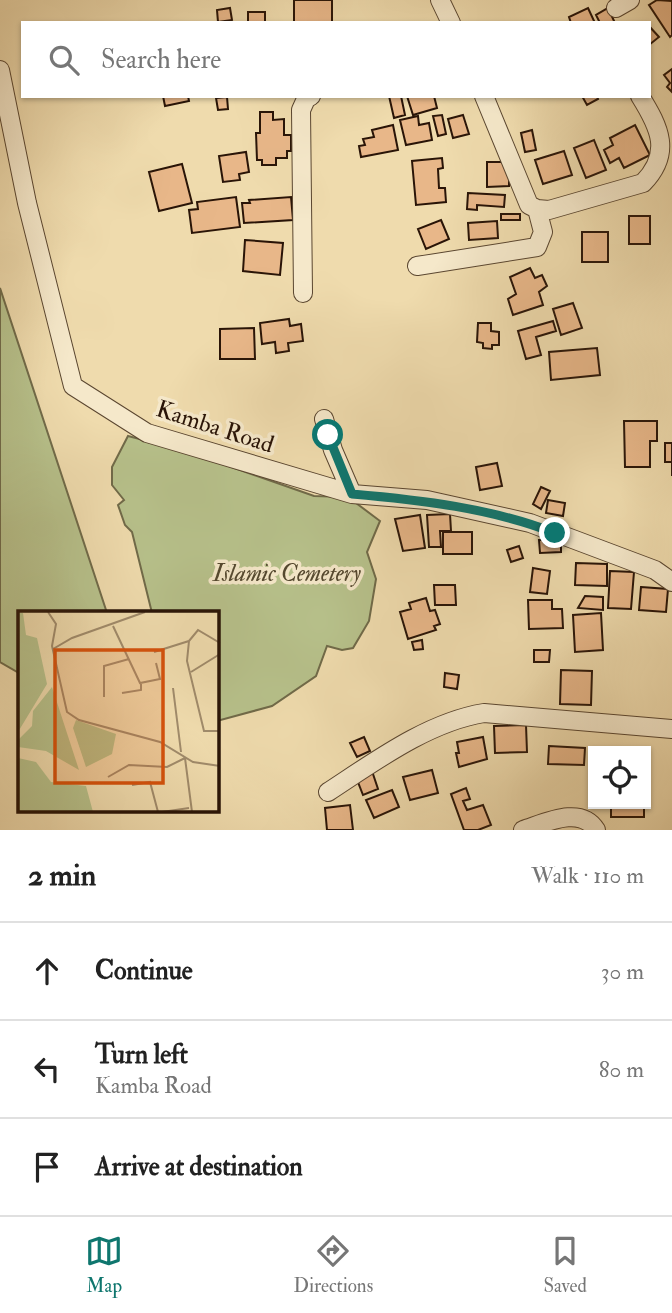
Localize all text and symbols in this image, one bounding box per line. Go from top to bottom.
search box [21,21,651,98]
icon: search [45,41,83,79]
text: Search here [101,44,221,76]
street label: Kamba Road [152,393,278,461]
route start [312,419,343,450]
route end [539,517,570,548]
park label: Islamic Cemetery [211,558,362,589]
inset map [18,611,219,813]
map controls [588,746,651,809]
button: locate [588,746,651,809]
text: 2 min [28,857,96,894]
text: Walk · 110 m [531,861,644,890]
icon: ahead [28,952,66,990]
text: Continue [95,955,193,987]
text: 30 m [601,957,644,986]
text: Turn left [95,1039,188,1071]
icon: left [28,1050,66,1088]
text: 80 m [599,1055,644,1084]
text: Kamba Road [95,1071,212,1100]
icon: arrive [28,1148,66,1186]
text: Arrive at destination [95,1151,303,1183]
tab: Map [85,1232,123,1298]
tab: Directions [293,1232,373,1298]
tab: Saved [543,1232,587,1298]

